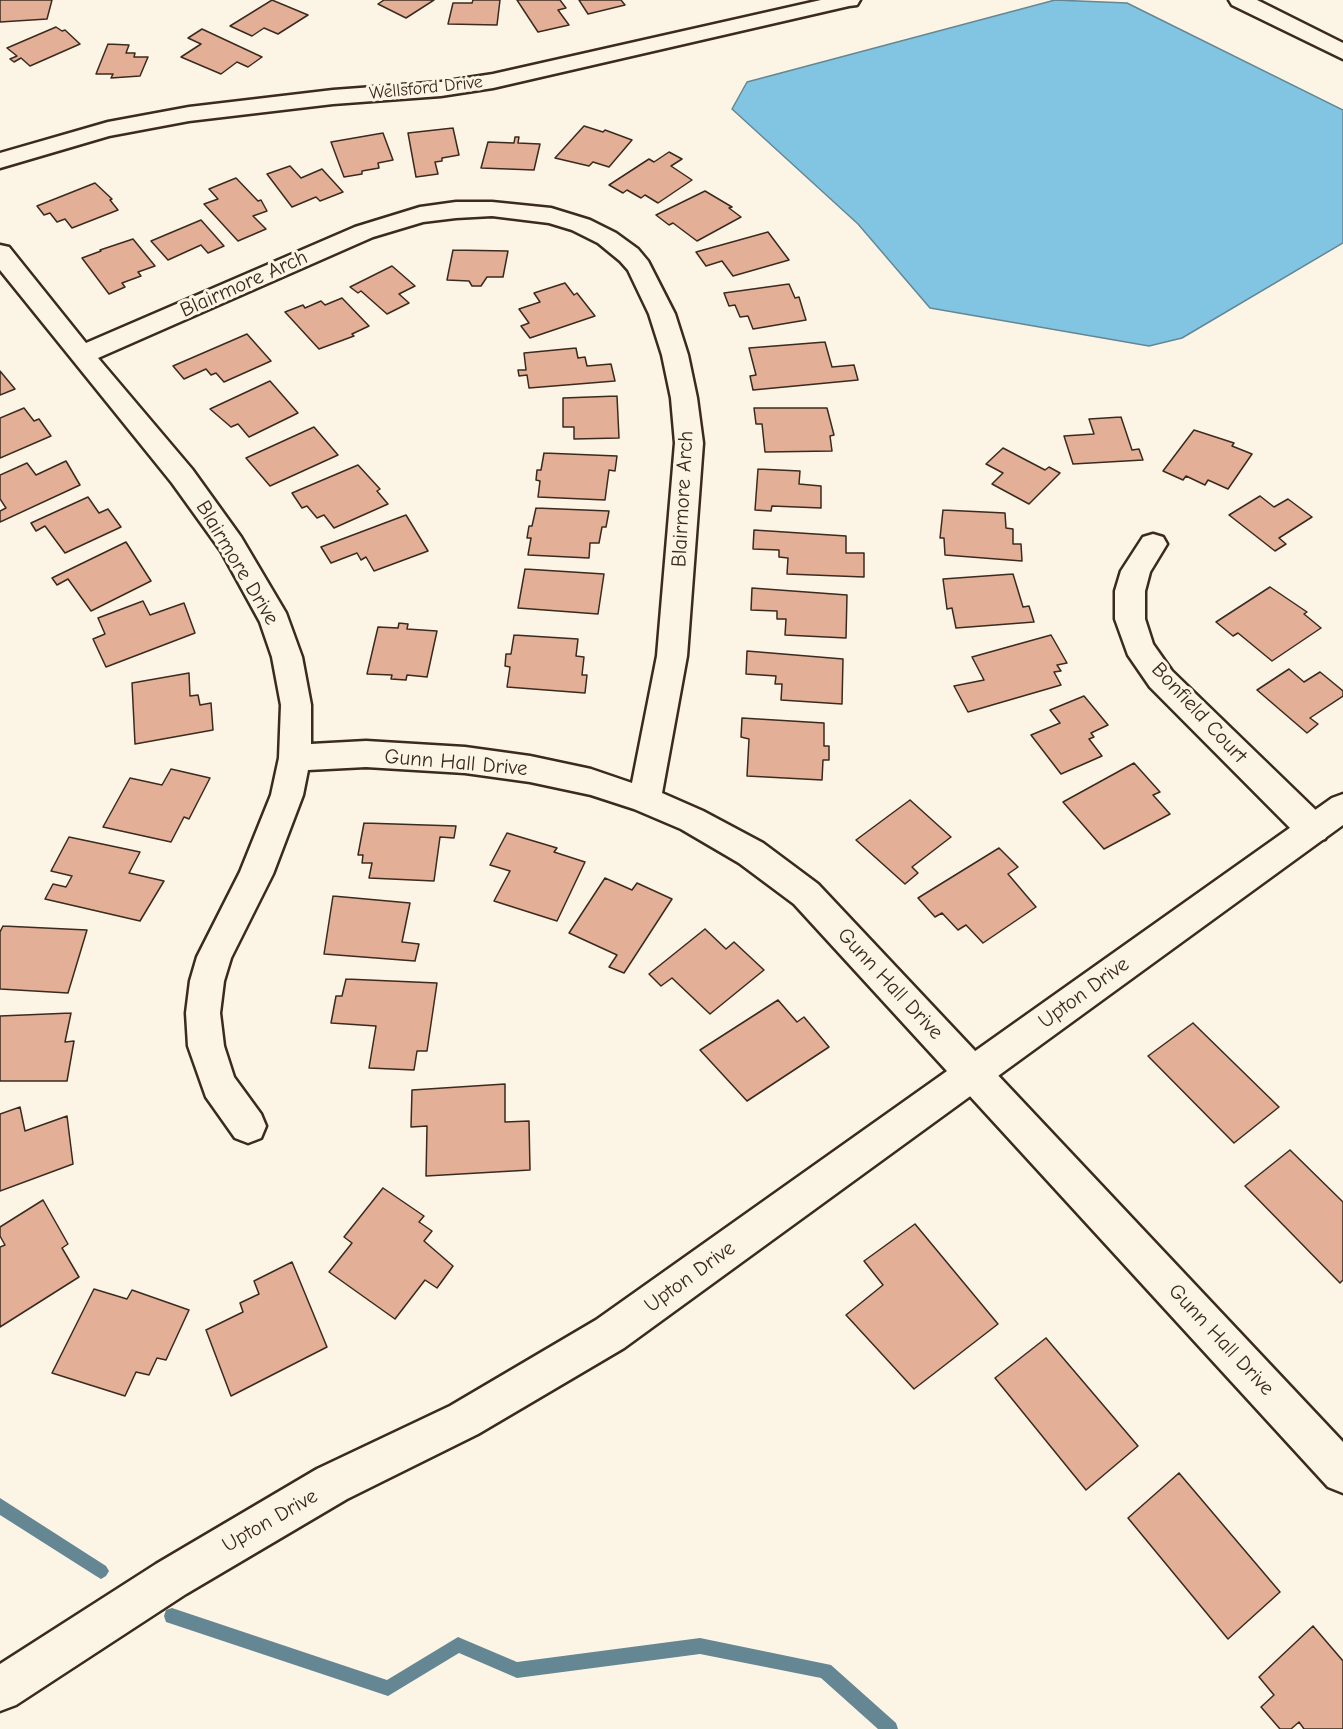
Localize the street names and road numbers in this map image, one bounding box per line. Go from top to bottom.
street label: Wellsford Drive [368,71,484,105]
street label: Blairmore Arch [176,245,312,323]
street label: Blairmore Arch [667,430,699,568]
street label: Blairmore Drive [190,496,284,630]
street label: Bonfield Court [1146,657,1252,769]
street label: Gunn Hall Drive [383,744,529,782]
street label: Gunn Hall Drive [832,923,948,1045]
street label: Upton Drive [1034,952,1134,1034]
street label: Upton Drive [640,1236,740,1318]
street label: Gunn Hall Drive [1163,1279,1279,1401]
street label: Upton Drive [218,1484,322,1558]

